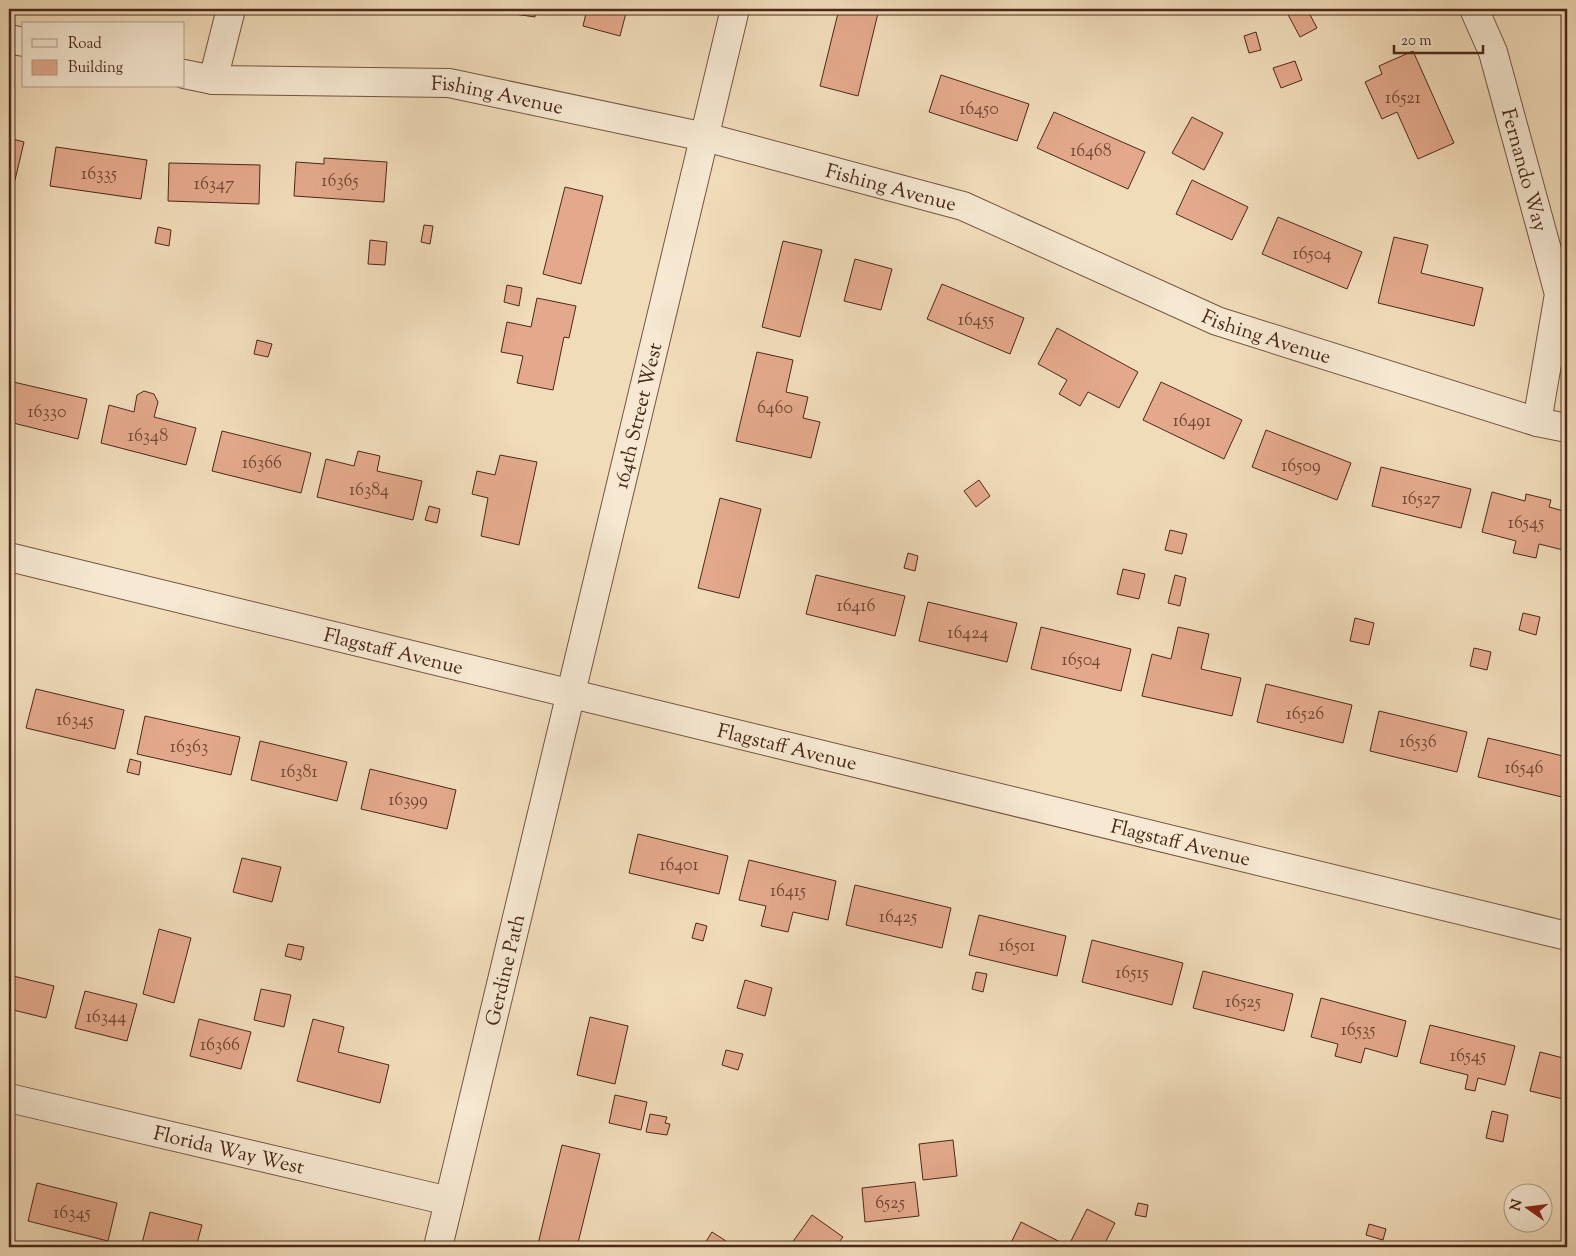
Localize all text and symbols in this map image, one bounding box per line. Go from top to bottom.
legend [22,22,185,88]
scale bar [1394,22,1482,54]
text: 20 m [1401,31,1432,52]
text: Road [68,34,102,55]
text: Building [68,58,123,79]
street label: Fishing Avenue [431,71,565,124]
house number: 16521 [1385,86,1421,112]
house number: 16450 [959,97,999,123]
street label: Fernando Way [1492,105,1553,235]
house number: 16468 [1070,139,1112,165]
street label: Fishing Avenue [822,158,959,221]
house number: 16335 [81,162,117,188]
house number: 16365 [321,169,359,195]
house number: 16347 [194,172,234,198]
house number: 16504 [1293,242,1331,268]
street label: Fishing Avenue [1196,304,1334,373]
house number: 16455 [958,308,994,334]
street label: 164th Street West [608,340,671,492]
house number: 6460 [757,396,793,422]
house number: 16330 [28,400,66,426]
house number: 16491 [1173,409,1211,435]
house number: 16348 [128,424,168,450]
house number: 16366 [242,451,282,477]
house number: 16509 [1281,454,1321,480]
house number: 16384 [349,478,389,504]
house number: 16527 [1402,487,1440,513]
house number: 16545 [1508,511,1544,537]
house number: 16416 [837,594,875,620]
house number: 16424 [947,621,989,647]
street label: Flagstaff Avenue [320,622,466,684]
house number: 16504 [1062,648,1100,674]
house number: 16526 [1286,702,1324,728]
house number: 16345 [56,708,94,734]
street label: Flagstaff Avenue [714,718,859,780]
house number: 16536 [1399,730,1437,756]
house number: 16363 [170,735,208,761]
house number: 16546 [1504,756,1544,782]
house number: 16381 [280,760,318,786]
house number: 16399 [388,788,428,814]
street label: Flagstaff Avenue [1108,814,1253,875]
house number: 16401 [659,853,699,879]
house number: 16415 [770,879,806,905]
house number: 16425 [879,905,917,931]
street label: Gerdine Path [480,911,534,1029]
house number: 16501 [999,934,1035,960]
house number: 16515 [1115,961,1149,987]
house number: 16525 [1225,990,1261,1016]
house number: 16344 [86,1005,126,1031]
house number: 16535 [1341,1018,1375,1044]
house number: 16366 [200,1033,240,1059]
house number: 16545 [1450,1044,1486,1070]
street label: Florida Way West [150,1120,307,1184]
north arrow [1504,1184,1554,1234]
house number: 6525 [875,1191,905,1217]
text: N [1506,1197,1528,1213]
house number: 16345 [53,1201,91,1227]

